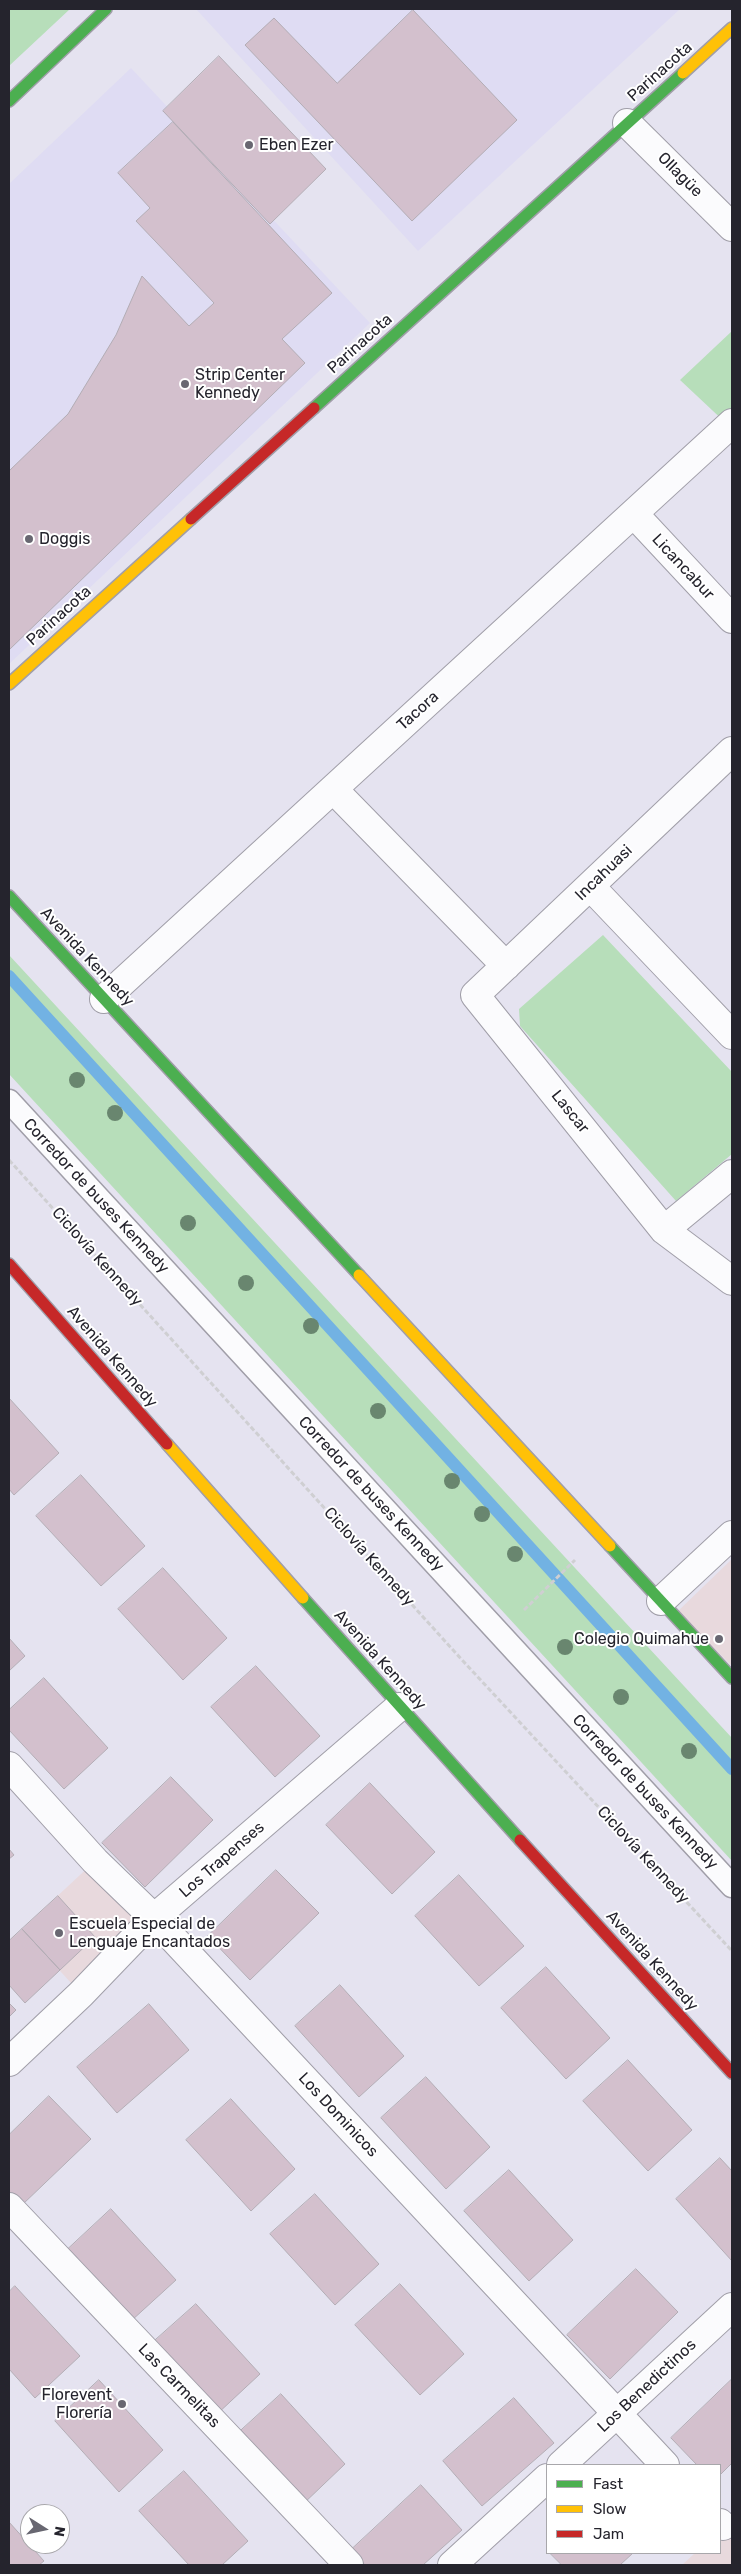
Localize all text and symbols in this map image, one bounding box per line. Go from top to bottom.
street label: Parinacota [624,38,696,106]
place label: Eben Ezer [259,135,334,155]
marker: Eben Ezer [243,139,255,151]
street label: Ollagüe [654,149,706,201]
street label: Parinacota [324,310,396,378]
place label: Strip Center Kennedy [195,365,285,403]
marker: Strip Center Kennedy [179,378,191,390]
place label: Doggis [39,529,90,549]
street label: Licancabur [648,530,718,604]
marker: Doggis [23,533,35,545]
street label: Parinacota [23,582,95,650]
street label: Tacora [393,687,443,735]
street label: Incahuasi [571,841,637,905]
street label: Avenida Kennedy [36,904,138,1010]
street label: Lascar [547,1087,593,1137]
street label: Corredor de buses Kennedy [19,1114,173,1278]
street label: Ciclovía Kennedy [48,1204,146,1310]
street label: Avenida Kennedy [63,1302,161,1412]
street label: Corredor de buses Kennedy [294,1412,448,1576]
street label: Ciclovía Kennedy [320,1504,418,1610]
street label: Avenida Kennedy [330,1606,430,1714]
place label: Colegio Quimahue [574,1629,709,1649]
marker: Colegio Quimahue [713,1633,725,1645]
street label: Corredor de buses Kennedy [568,1710,722,1874]
street label: Ciclovía Kennedy [593,1802,693,1908]
street label: Los Trapenses [176,1818,268,1902]
street label: Avenida Kennedy [602,1907,702,2015]
place label: Escuela Especial de Lenguaje Encantados [69,1914,230,1952]
marker: Escuela Especial de Lenguaje Encantados [53,1927,65,1939]
street label: Los Dominicos [294,2069,382,2161]
street label: Los Benedictinos [594,2335,700,2437]
street label: Las Carmelitas [134,2340,224,2432]
place label: Florevent Florería [42,2385,112,2423]
marker: Florevent Florería [116,2398,128,2410]
legend [546,2464,721,2554]
text: Fast [593,2475,623,2493]
text: Slow [593,2500,626,2518]
north arrow [20,2504,70,2554]
text: N [50,2525,69,2538]
text: Jam [593,2525,624,2543]

